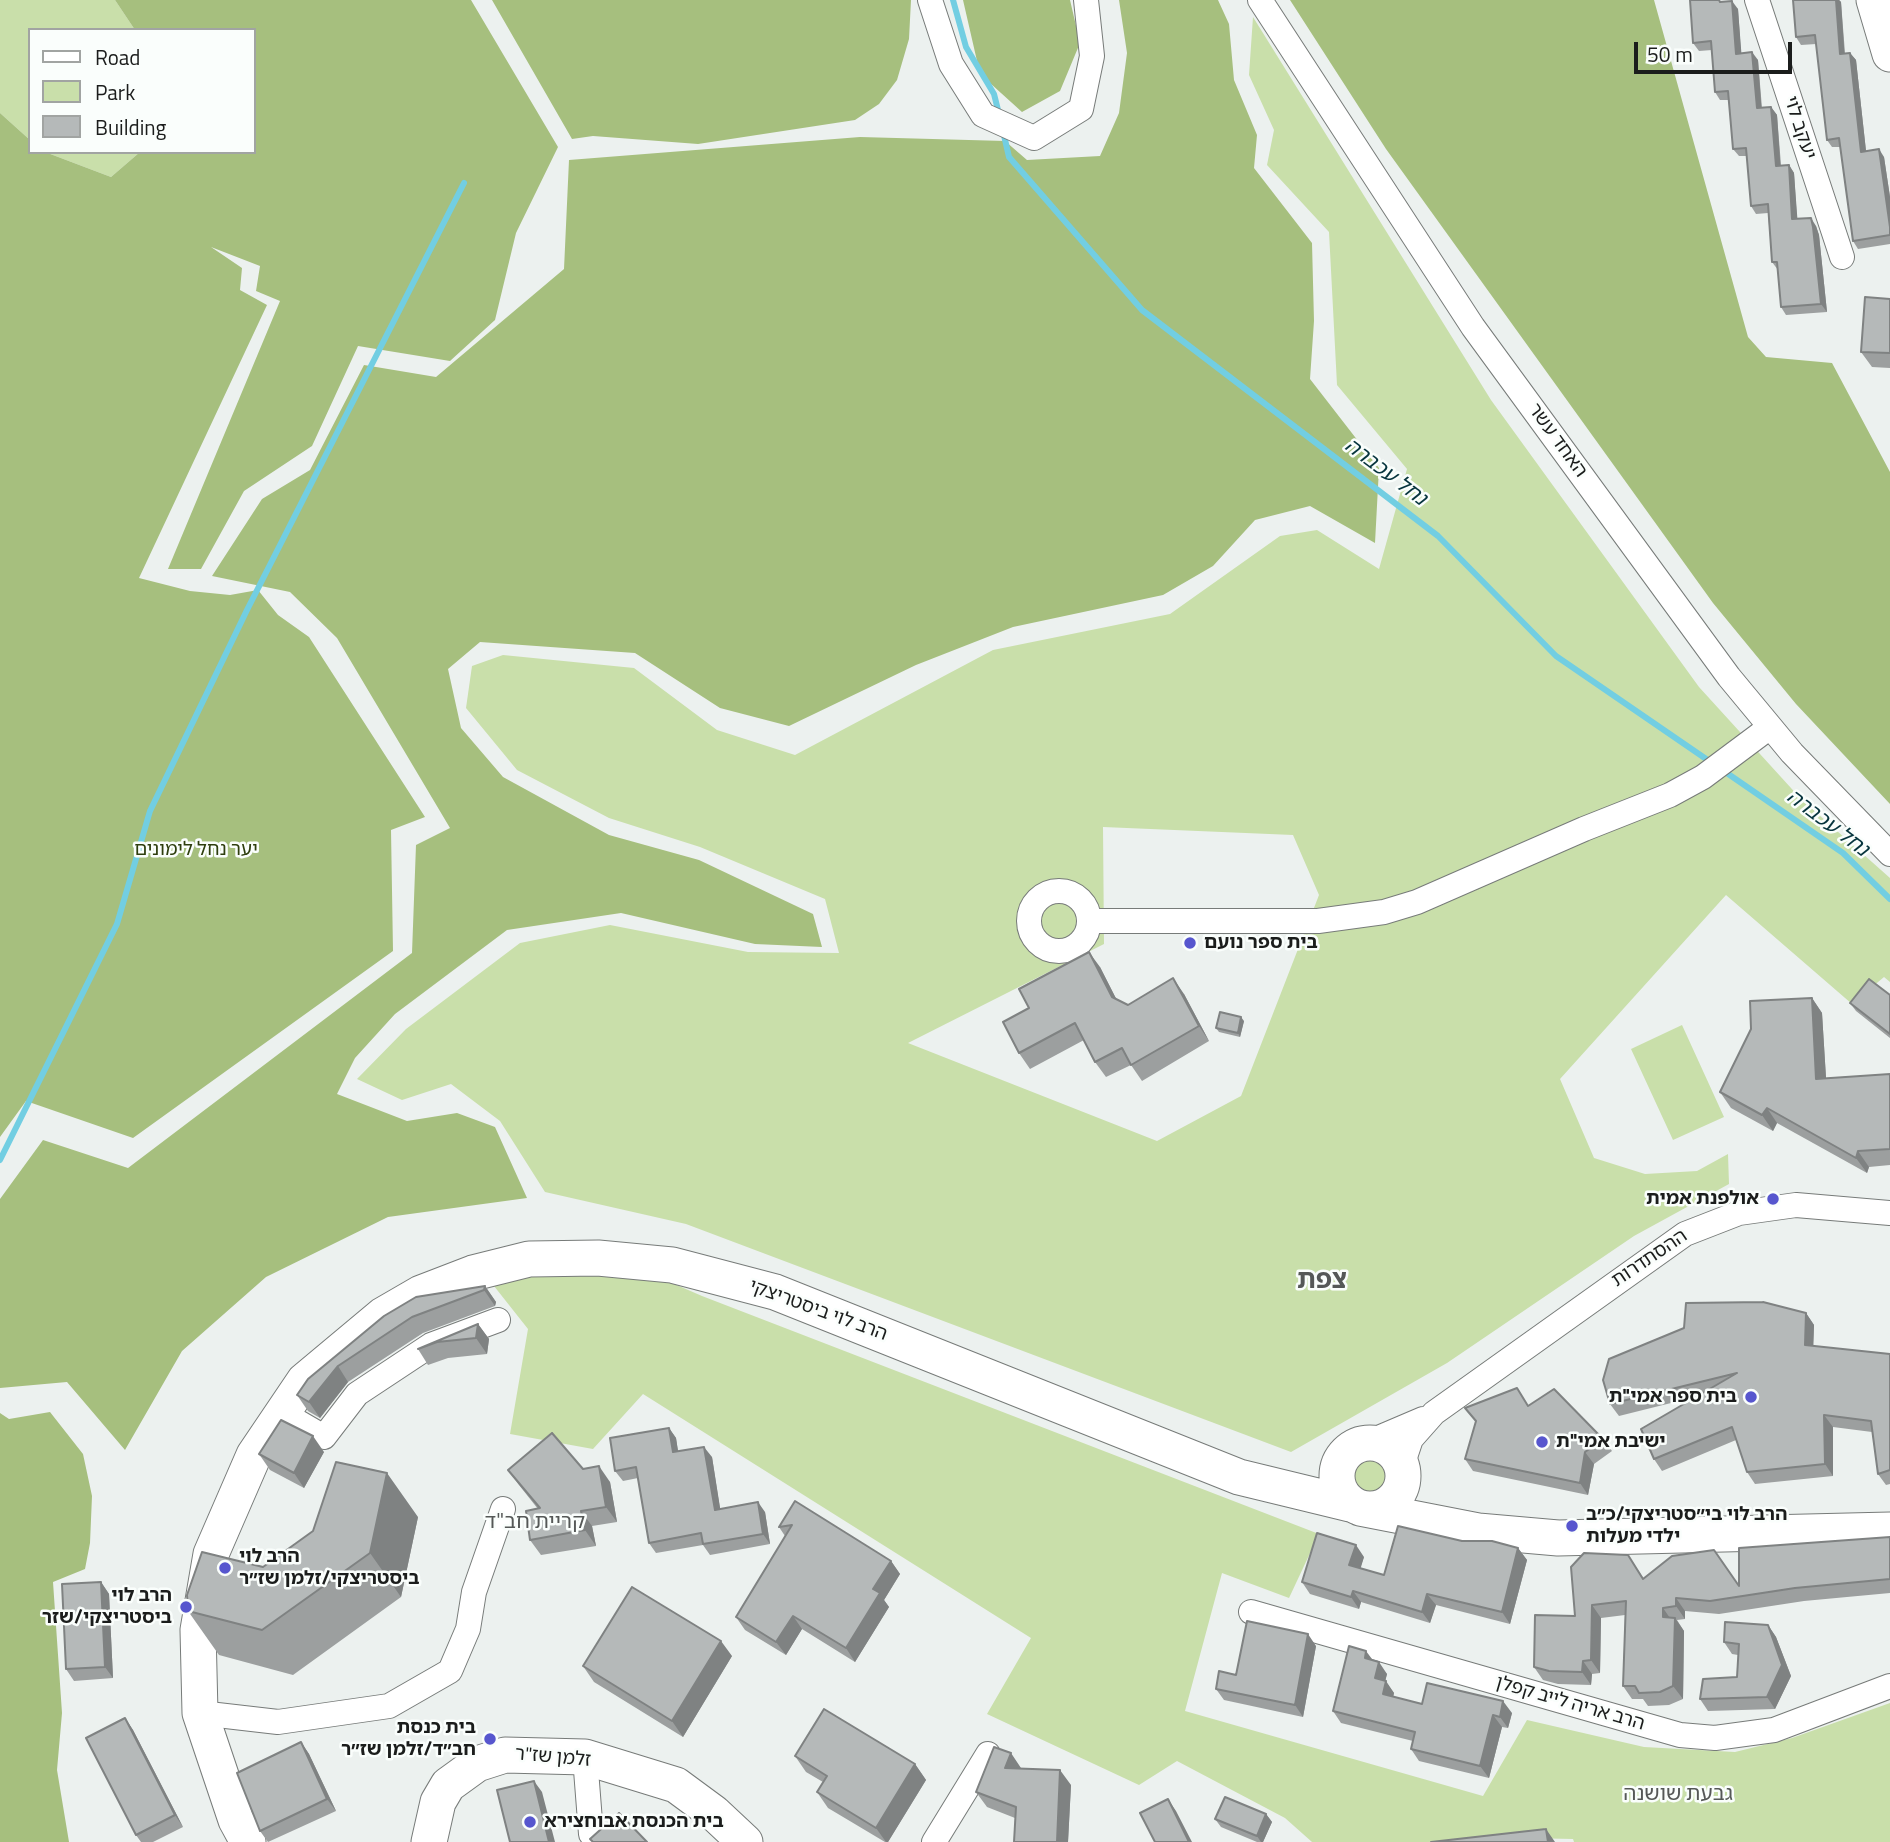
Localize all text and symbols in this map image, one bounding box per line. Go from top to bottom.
legend [28,28,256,154]
scale bar [1638,28,1796,72]
text: 50 m [1647,38,1693,70]
text: Road [95,41,140,73]
text: Park [95,76,135,108]
street label: יעקב לוי [1778,94,1820,162]
text: Building [95,111,166,143]
street label: האחד עשר [1523,400,1591,482]
water label: נחל עכברה [1339,434,1431,512]
water label: נחל עכברה [1781,785,1873,863]
park label: יער נחל לימונים [134,839,258,861]
place label: בית ספר נועם [1204,932,1318,954]
marker: בית ספר נועם [1182,935,1198,951]
place label: אולפנת אמית [1646,1188,1759,1210]
marker: אולפנת אמית [1765,1191,1781,1207]
street label: ההסתדרות [1608,1225,1692,1293]
district label: צפת [1297,1266,1347,1298]
street label: הרב לוי ביסטריצקי [746,1275,890,1347]
place label: בית ספר אמי"ת [1609,1386,1737,1408]
marker: בית ספר אמי"ת [1743,1389,1759,1405]
place label: ישיבת אמי"ת [1556,1431,1666,1453]
marker: ישיבת אמי"ת [1534,1434,1550,1450]
place label: הרב לוי בי״סטריצקי/כ״ב ילדי מעלות [1586,1504,1787,1548]
district label: קריית חב"ד [485,1510,585,1536]
marker: הרב לוי בי״סטריצקי/כ״ב ילדי מעלות [1564,1518,1580,1534]
place label: הרב לוי ביסטריצקי/זלמן שז״ר [239,1546,420,1590]
marker: הרב לוי ביסטריצקי/זלמן שז״ר [217,1560,233,1576]
place label: הרב לוי ביסטריצקי/שזר [42,1585,172,1629]
marker: הרב לוי ביסטריצקי/שזר [178,1599,194,1615]
street label: הרב אריה לייב קפלן [1493,1672,1647,1736]
place label: בית כנסת חב״ד/זלמן שז״ר [341,1717,476,1761]
marker: בית כנסת חב״ד/זלמן שז״ר [482,1731,498,1747]
street label: זלמן שז"ר [514,1743,592,1773]
district label: גבעת שושנה [1623,1782,1733,1808]
place label: בית הכנסת אבוחצירא [544,1811,724,1833]
marker: בית הכנסת אבוחצירא [522,1814,538,1830]

